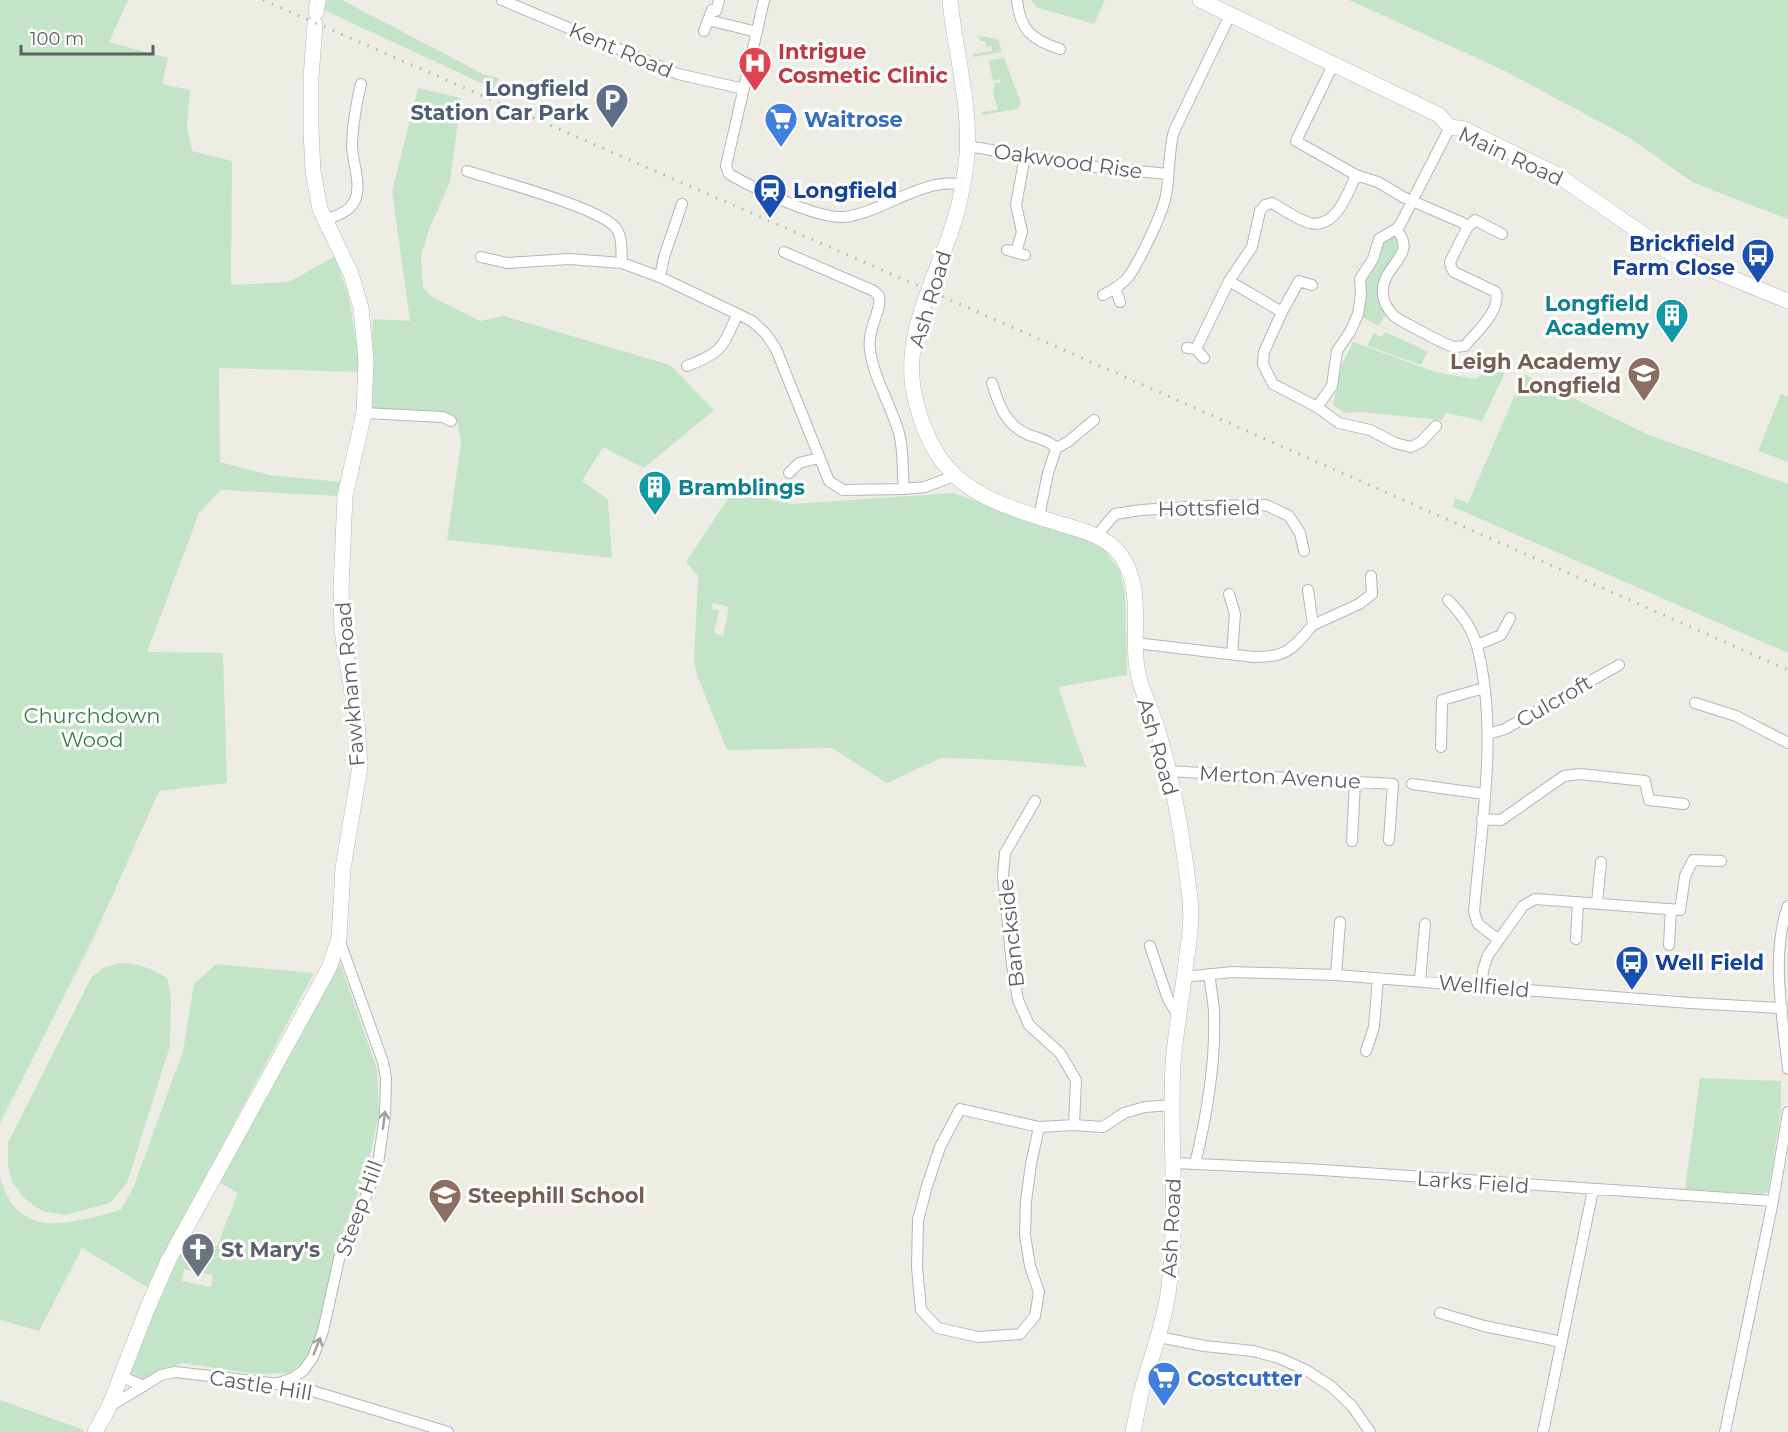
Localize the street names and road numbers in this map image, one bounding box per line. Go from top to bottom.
street label: Kent Road [565,17,677,83]
street label: Main Road [1455,121,1567,191]
street label: Oakwood Rise [992,138,1144,184]
street label: Ash Road [903,248,957,350]
street label: Hottsfield [1157,495,1261,521]
street label: Fawkham Road [330,601,370,767]
street label: Culcroft [1512,669,1596,733]
street label: Ash Road [1132,696,1184,798]
street label: Merton Avenue [1199,760,1361,794]
street label: Banckside [993,877,1029,989]
street label: Wellfield [1437,970,1531,1002]
street label: Steep Hill [330,1157,388,1259]
street label: Larks Field [1416,1166,1530,1198]
street label: Ash Road [1156,1178,1186,1278]
street label: Castle Hill [208,1365,314,1405]

